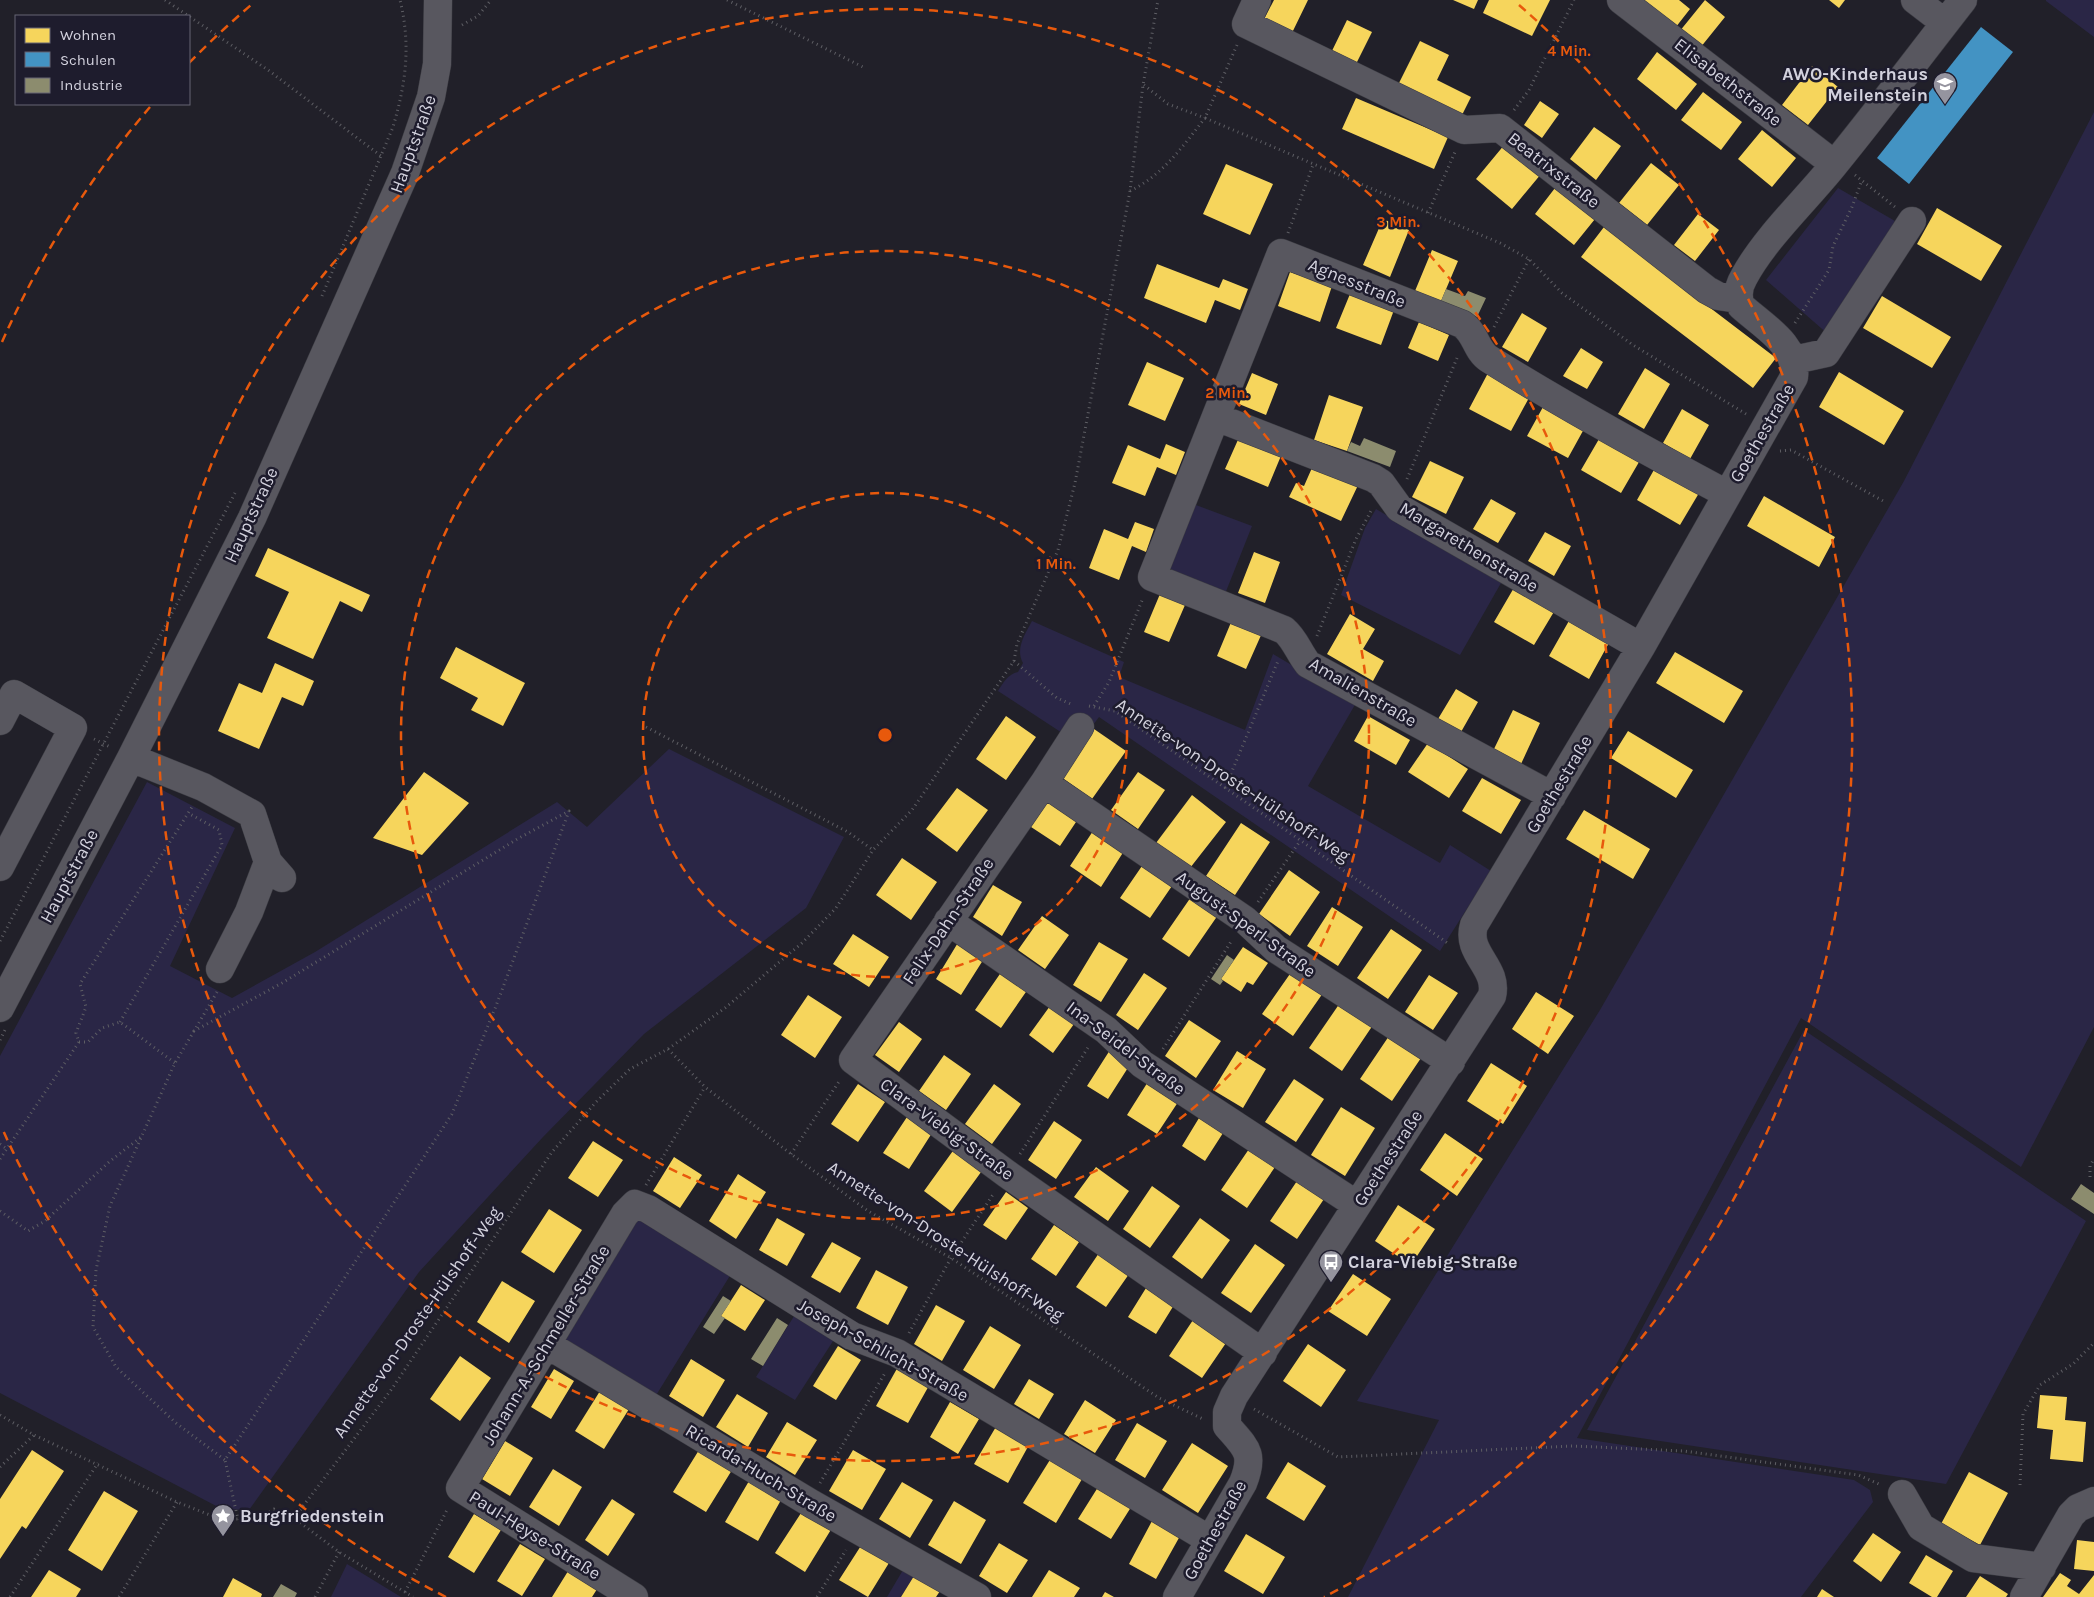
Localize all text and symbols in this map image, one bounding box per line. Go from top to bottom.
legend [15,15,190,105]
text: Wohnen [60,26,116,44]
street label: Elisabethstraße [1670,33,1786,131]
text: 4 Min. [1547,42,1591,60]
text: Schulen [60,51,116,69]
place label: AWO-Kinderhaus Meilenstein [1782,63,1928,106]
school or university icon: AWO-Kinderhaus Meilenstein [1932,71,1958,105]
text: Industrie [60,76,122,94]
street label: Hauptstraße [385,92,441,196]
street label: Beatrixstraße [1503,127,1605,213]
text: 3 Min. [1376,213,1420,231]
street label: Agnesstraße [1305,254,1409,312]
street label: Goethestraße [1725,380,1799,486]
text: 2 Min. [1205,384,1249,402]
street label: Hauptstraße [219,464,283,566]
street label: Margarethenstraße [1396,497,1542,597]
text: 1 Min. [1036,555,1076,573]
street label: Amalienstraße [1305,652,1421,732]
street label: Annette-von-Droste-Hülshoff-Weg [1112,693,1354,867]
centre of rings [876,726,894,744]
street label: Goethestraße [1521,731,1597,837]
street label: Hauptstraße [35,825,103,927]
street label: Felix-Dahn-Straße [897,853,999,989]
street label: August-Sperl-Straße [1172,866,1320,982]
street label: Ina-Seidel-Straße [1062,996,1190,1100]
street label: Clara-Viebig-Straße [876,1073,1018,1185]
street label: Goethestraße [1349,1106,1427,1210]
street label: Annette-von-Droste-Hülshoff-Weg [823,1156,1069,1326]
street label: Annette-von-Droste-Hülshoff-Weg [328,1202,506,1442]
street label: Johann-A.-Schmeller-Straße [478,1241,614,1449]
bus stop icon: Clara-Viebig-Straße [1318,1249,1344,1283]
place label: Clara-Viebig-Straße [1348,1251,1518,1273]
street label: Joseph-Schlicht-Straße [794,1294,972,1406]
street label: Ricarda-Huch-Straße [681,1419,841,1527]
street label: Goethestraße [1179,1476,1251,1584]
street label: Paul-Heyse-Straße [465,1486,605,1584]
place icon: Burgfriedenstein [210,1503,236,1537]
place label: Burgfriedenstein [240,1505,385,1527]

